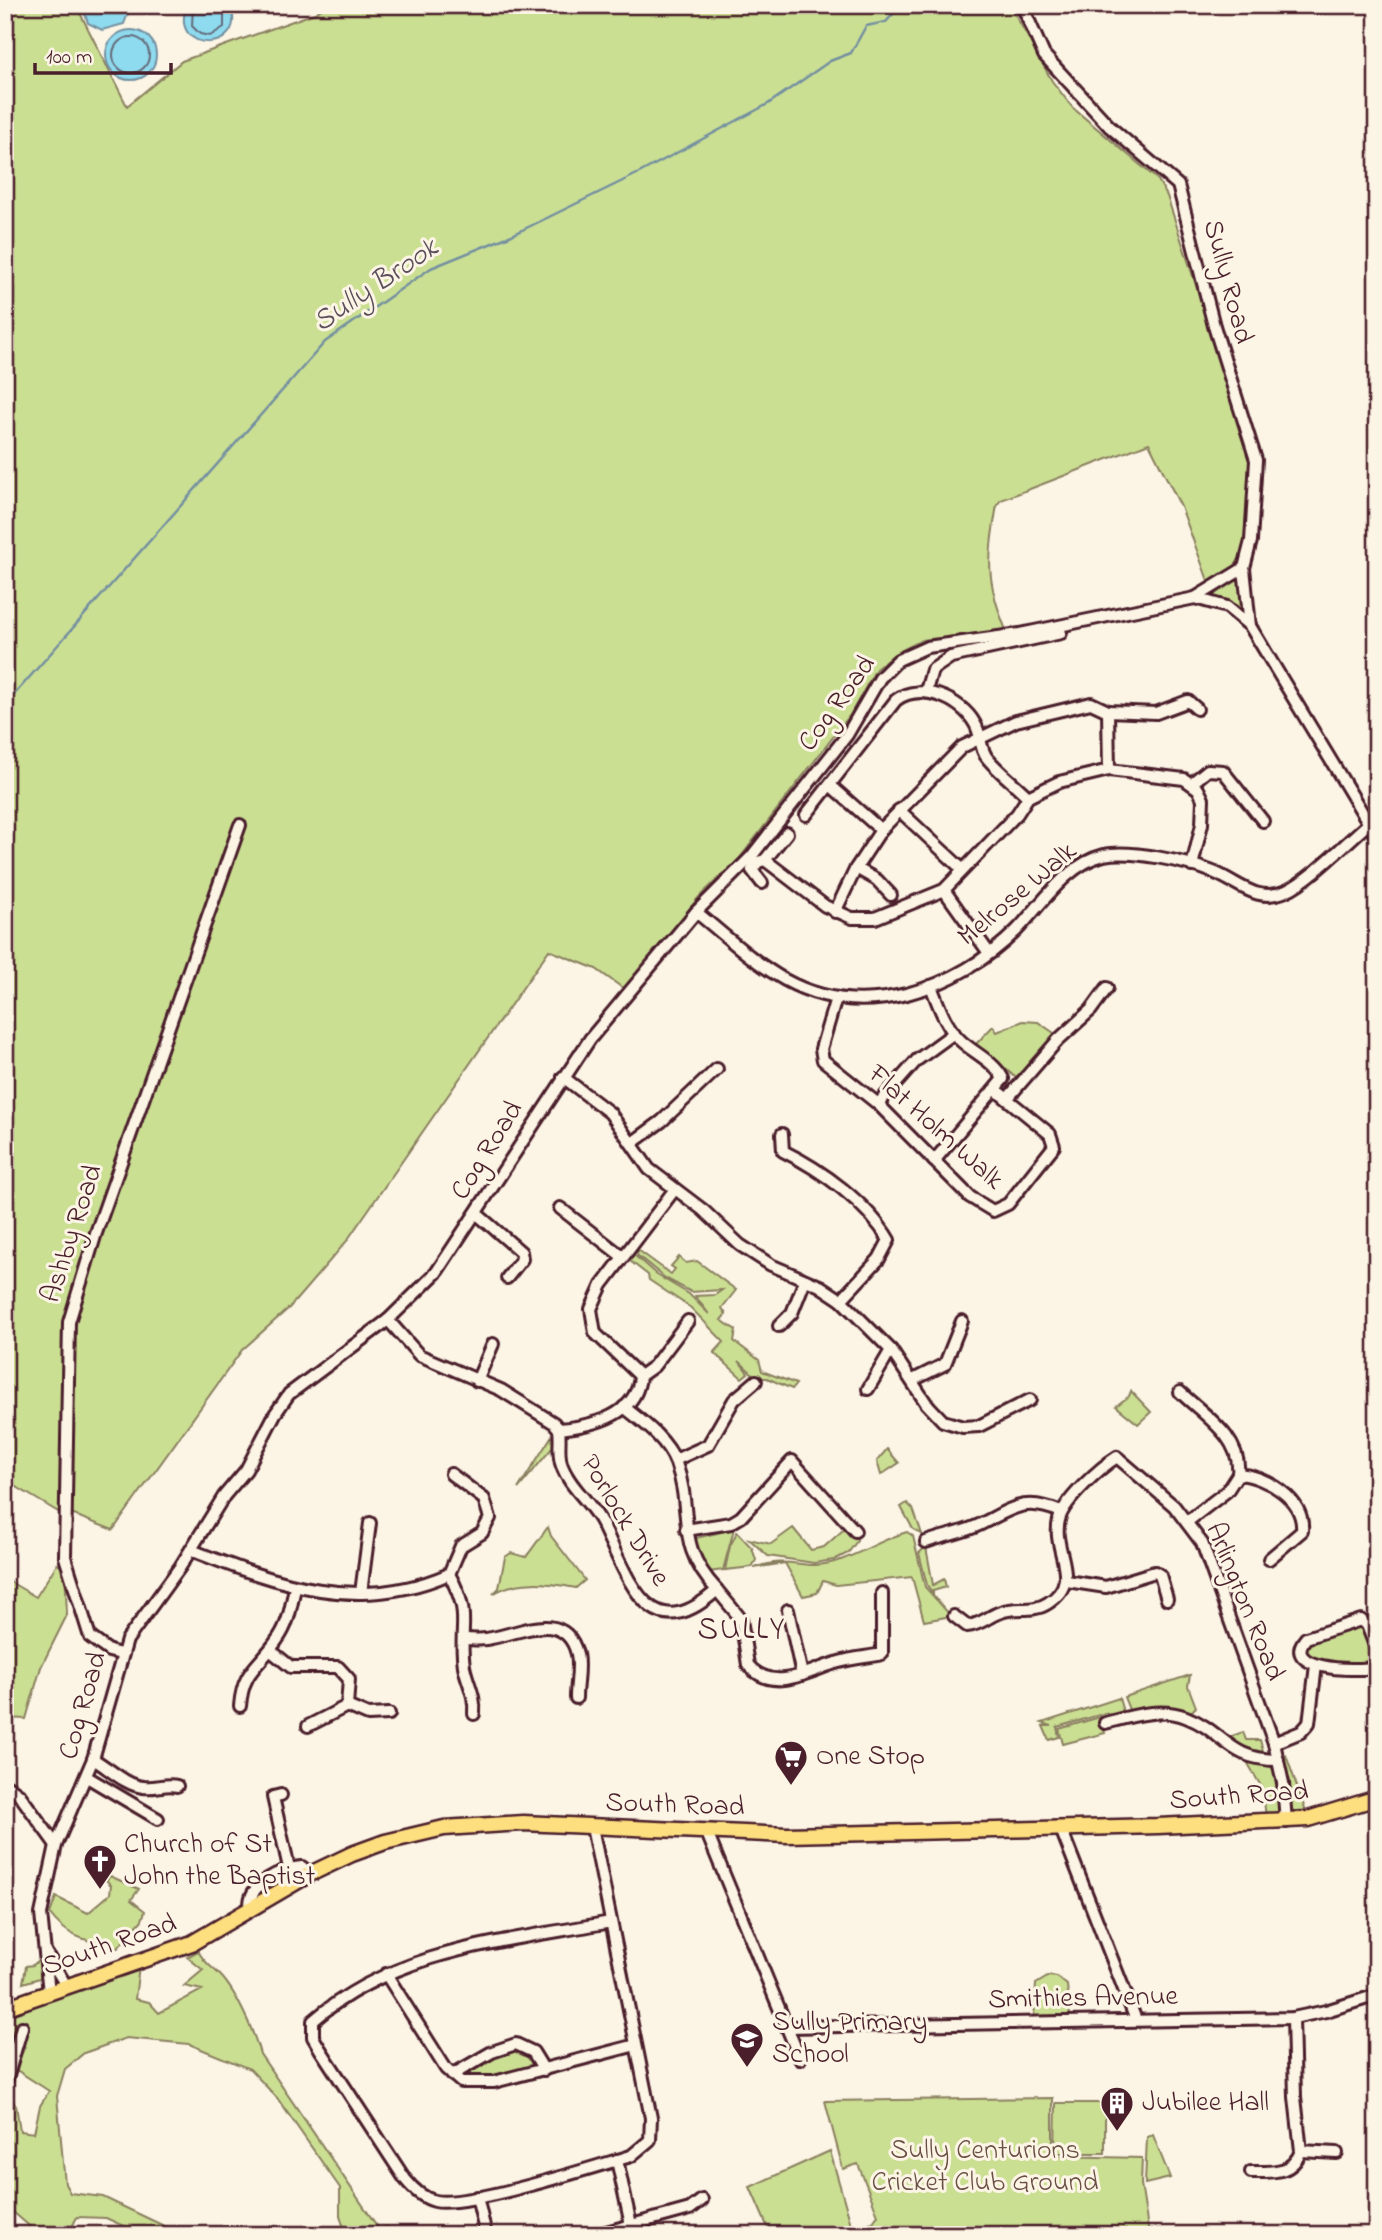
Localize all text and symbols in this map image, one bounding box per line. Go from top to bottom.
scale bar [35,32,172,76]
text: 100 m [46,43,92,73]
street label: Sully Road [1191,215,1263,349]
water label: Sully Brook [304,227,449,344]
street label: Cog Road [789,647,887,761]
street label: Melrose Walk [949,832,1087,957]
street label: Flat Holm Walk [857,1055,1013,1201]
street label: Cog Road [441,1093,535,1209]
street label: Ashby Road [31,1159,115,1308]
street label: Porlock Drive [569,1447,680,1595]
street label: Arlington Road [1194,1517,1295,1688]
district label: SULLY [697,1607,787,1654]
street label: Cog Road [49,1647,119,1765]
place label: One Stop [816,1737,925,1778]
supermarket icon: One Stop [772,1738,810,1787]
street label: South Road [1168,1772,1310,1822]
street label: South Road [605,1783,745,1829]
place label: Church of St John the Baptist [124,1825,315,1898]
church icon: Church of St John the Baptist [81,1842,119,1891]
street label: South Road [38,1904,183,1988]
street label: Smithies Avenue [988,1977,1179,2021]
place label: Sully Primary School [772,2003,927,2076]
school or university icon: Sully Primary School [728,2020,766,2069]
place label: Jubilee Hall [1142,2083,1269,2124]
building icon: Jubilee Hall [1098,2084,1136,2133]
park label: Sully Centurions Cricket Club Ground [872,2131,1099,2204]

